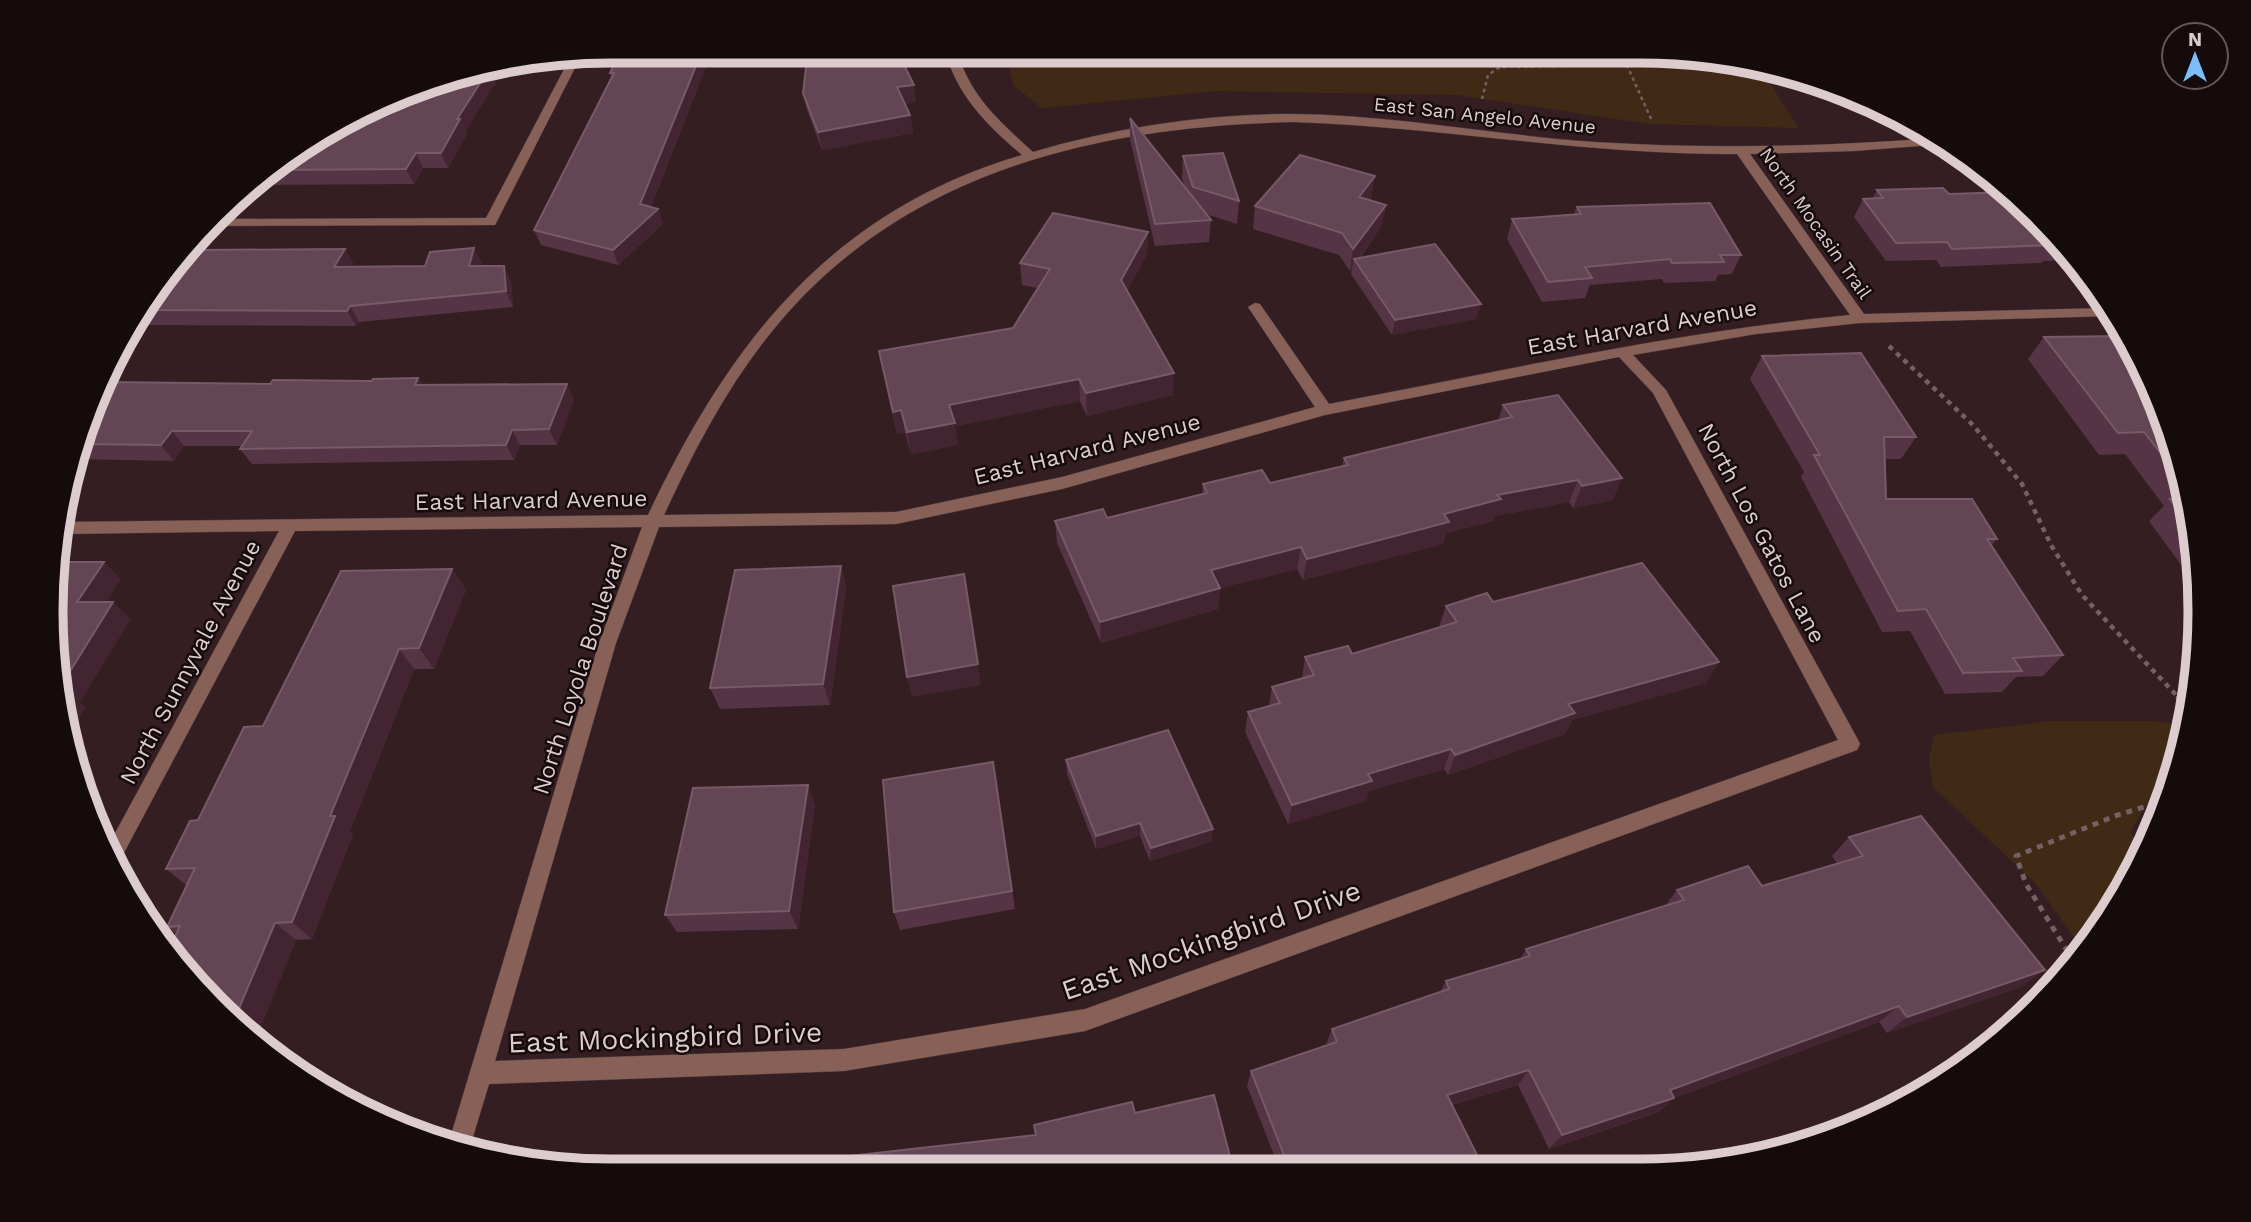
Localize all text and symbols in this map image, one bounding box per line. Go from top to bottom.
north arrow [2160,21,2230,91]
text: N [2188,28,2202,51]
street label: East San Angelo Avenue [1373,92,1597,139]
street label: North Mocasin Trail [1755,143,1877,304]
street label: East Harvard Avenue [1525,294,1759,361]
street label: East Harvard Avenue [971,408,1203,491]
street label: North Los Gatos Lane [1692,419,1831,648]
street label: East Harvard Avenue [414,485,648,516]
street label: North Sunnyvale Avenue [114,535,266,789]
street label: North Loyola Boulevard [527,540,634,798]
street label: East Mockingbird Drive [1057,874,1365,1007]
street label: East Mockingbird Drive [507,1016,823,1059]

